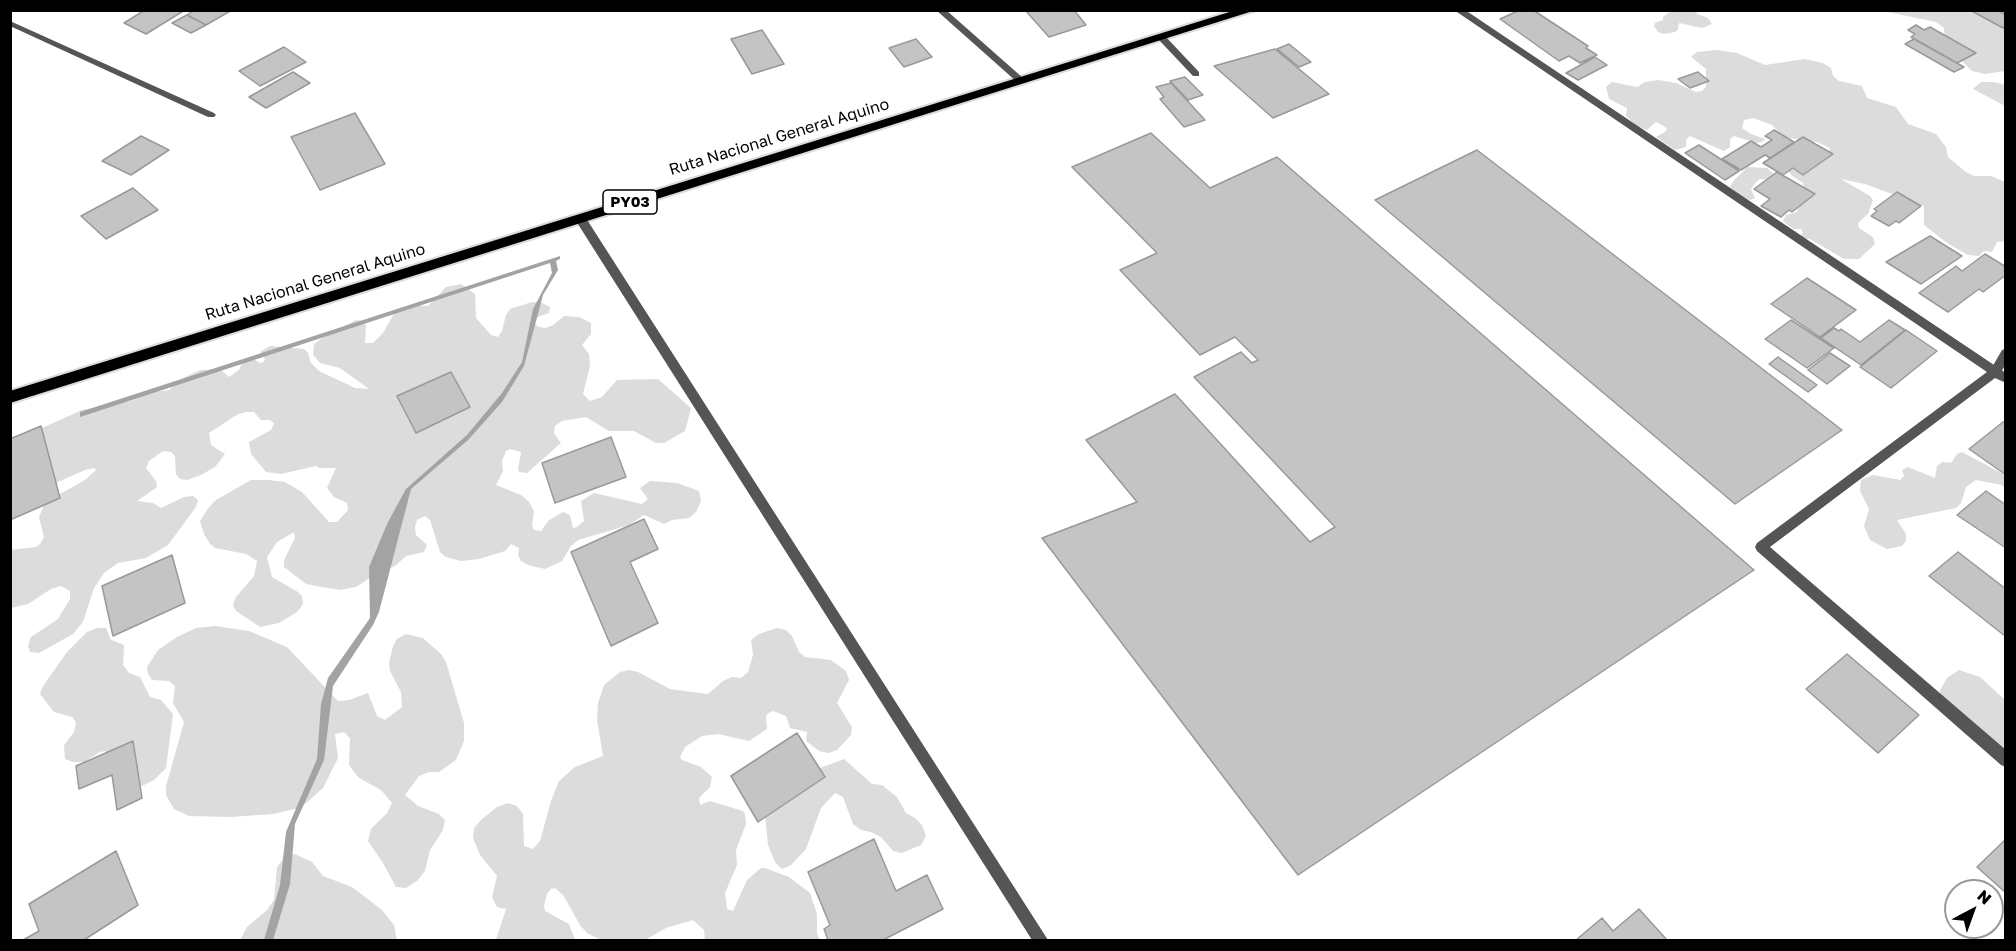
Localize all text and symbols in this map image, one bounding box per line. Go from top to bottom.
street label: Ruta Nacional General Aquino [667,94,891,180]
road number: PY03 [603,190,657,214]
street label: Ruta Nacional General Aquino [203,239,427,325]
north arrow [1944,879,2004,939]
text: N [1973,885,1996,908]

